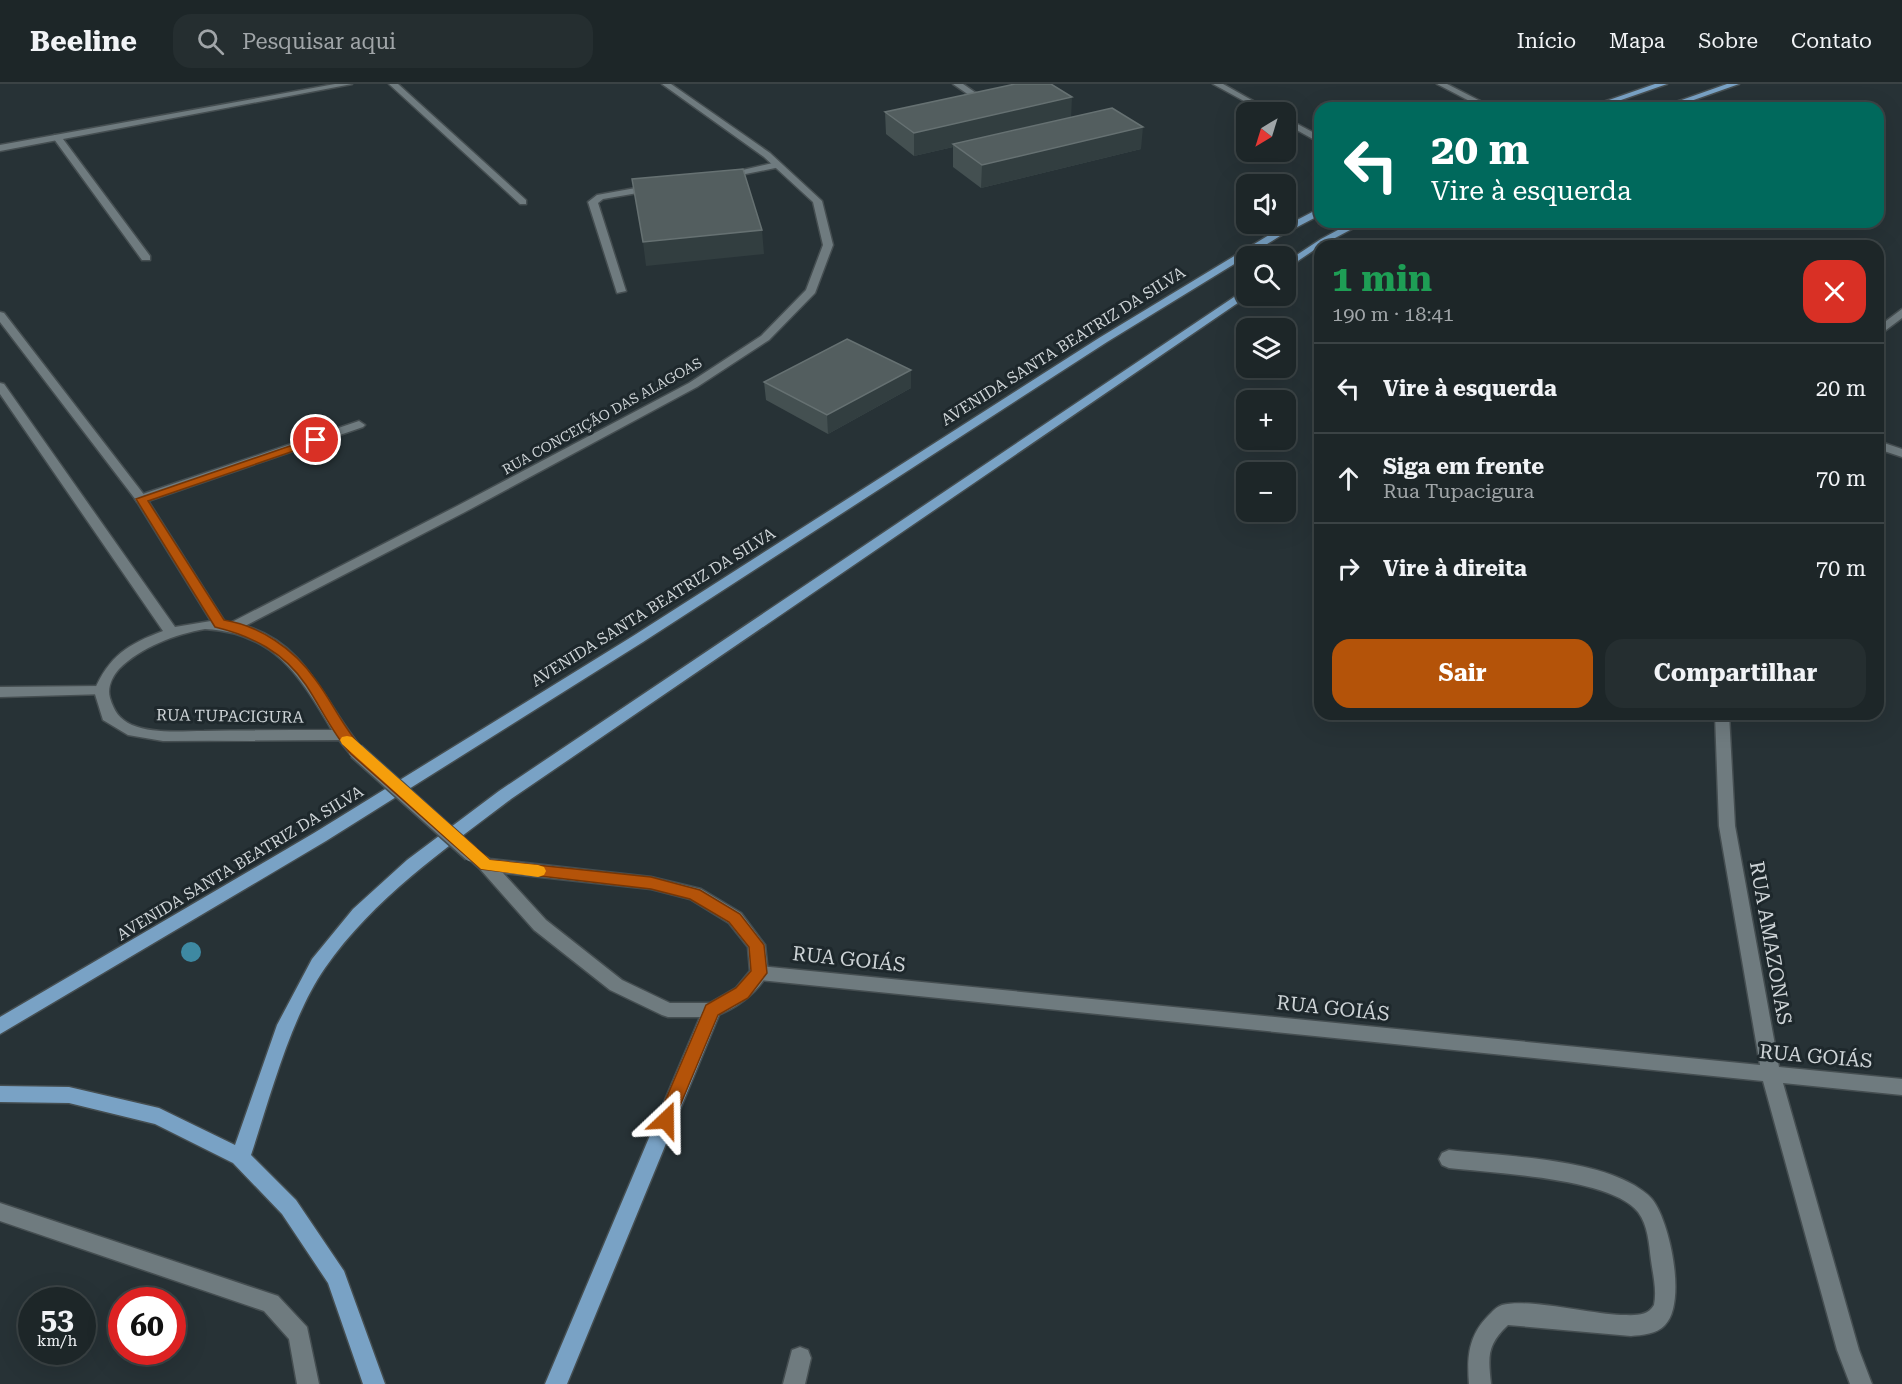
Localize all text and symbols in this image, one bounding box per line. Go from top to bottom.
search box [173,14,593,68]
text: Beeline [30,25,137,58]
icon: search [194,25,227,58]
text: Pesquisar aqui [242,29,396,54]
text: Início [1517,29,1576,53]
text: Mapa [1609,29,1665,53]
text: Sobre [1698,29,1758,53]
text: Contato [1791,29,1872,53]
north arrow [1236,102,1296,162]
map controls [1236,102,1296,522]
text: 20 m [1431,125,1529,174]
icon: left [1332,126,1410,204]
button: sound [1236,174,1296,234]
text: Vire à esquerda [1431,175,1632,207]
button: search [1236,246,1296,306]
text: 1 min [1332,258,1432,300]
button: close [1803,260,1866,323]
street label: AVENIDA SANTA BEATRIZ DA SILVA [937,262,1189,429]
text: 190 m · 18:41 [1332,302,1454,326]
button: layers [1236,318,1296,378]
street label: RUA CONCEIÇÃO DAS ALAGOAS [499,354,705,478]
icon: left [1332,372,1365,405]
text: Vire à esquerda [1383,376,1557,401]
text: 20 m [1816,376,1866,401]
button: + [1236,390,1296,450]
pin [290,414,341,465]
icon: arrive [299,423,332,456]
text: Siga em frente [1383,454,1544,479]
button: − [1236,462,1296,522]
icon: ahead [1332,462,1365,495]
text: 70 m [1816,466,1866,491]
text: Rua Tupacigura [1383,479,1534,503]
street label: AVENIDA SANTA BEATRIZ DA SILVA [527,523,779,690]
icon: right [1332,552,1365,585]
text: Vire à direita [1383,556,1527,581]
text: 70 m [1816,556,1866,581]
button: Sair [1332,639,1593,708]
button: Compartilhar [1605,639,1866,708]
street label: RUA TUPACIGURA [156,705,305,727]
street label: AVENIDA SANTA BEATRIZ DA SILVA [113,781,367,944]
street label: RUA AMAZONAS [1745,859,1797,1027]
street label: RUA GOIÁS [791,941,907,977]
street label: RUA GOIÁS [1275,990,1391,1026]
street label: RUA GOIÁS [1758,1039,1874,1073]
position arrow [634,1088,698,1152]
speed limit sign: 60 [108,1287,186,1365]
text: 53 [40,1301,74,1336]
text: km/h [37,1332,77,1350]

